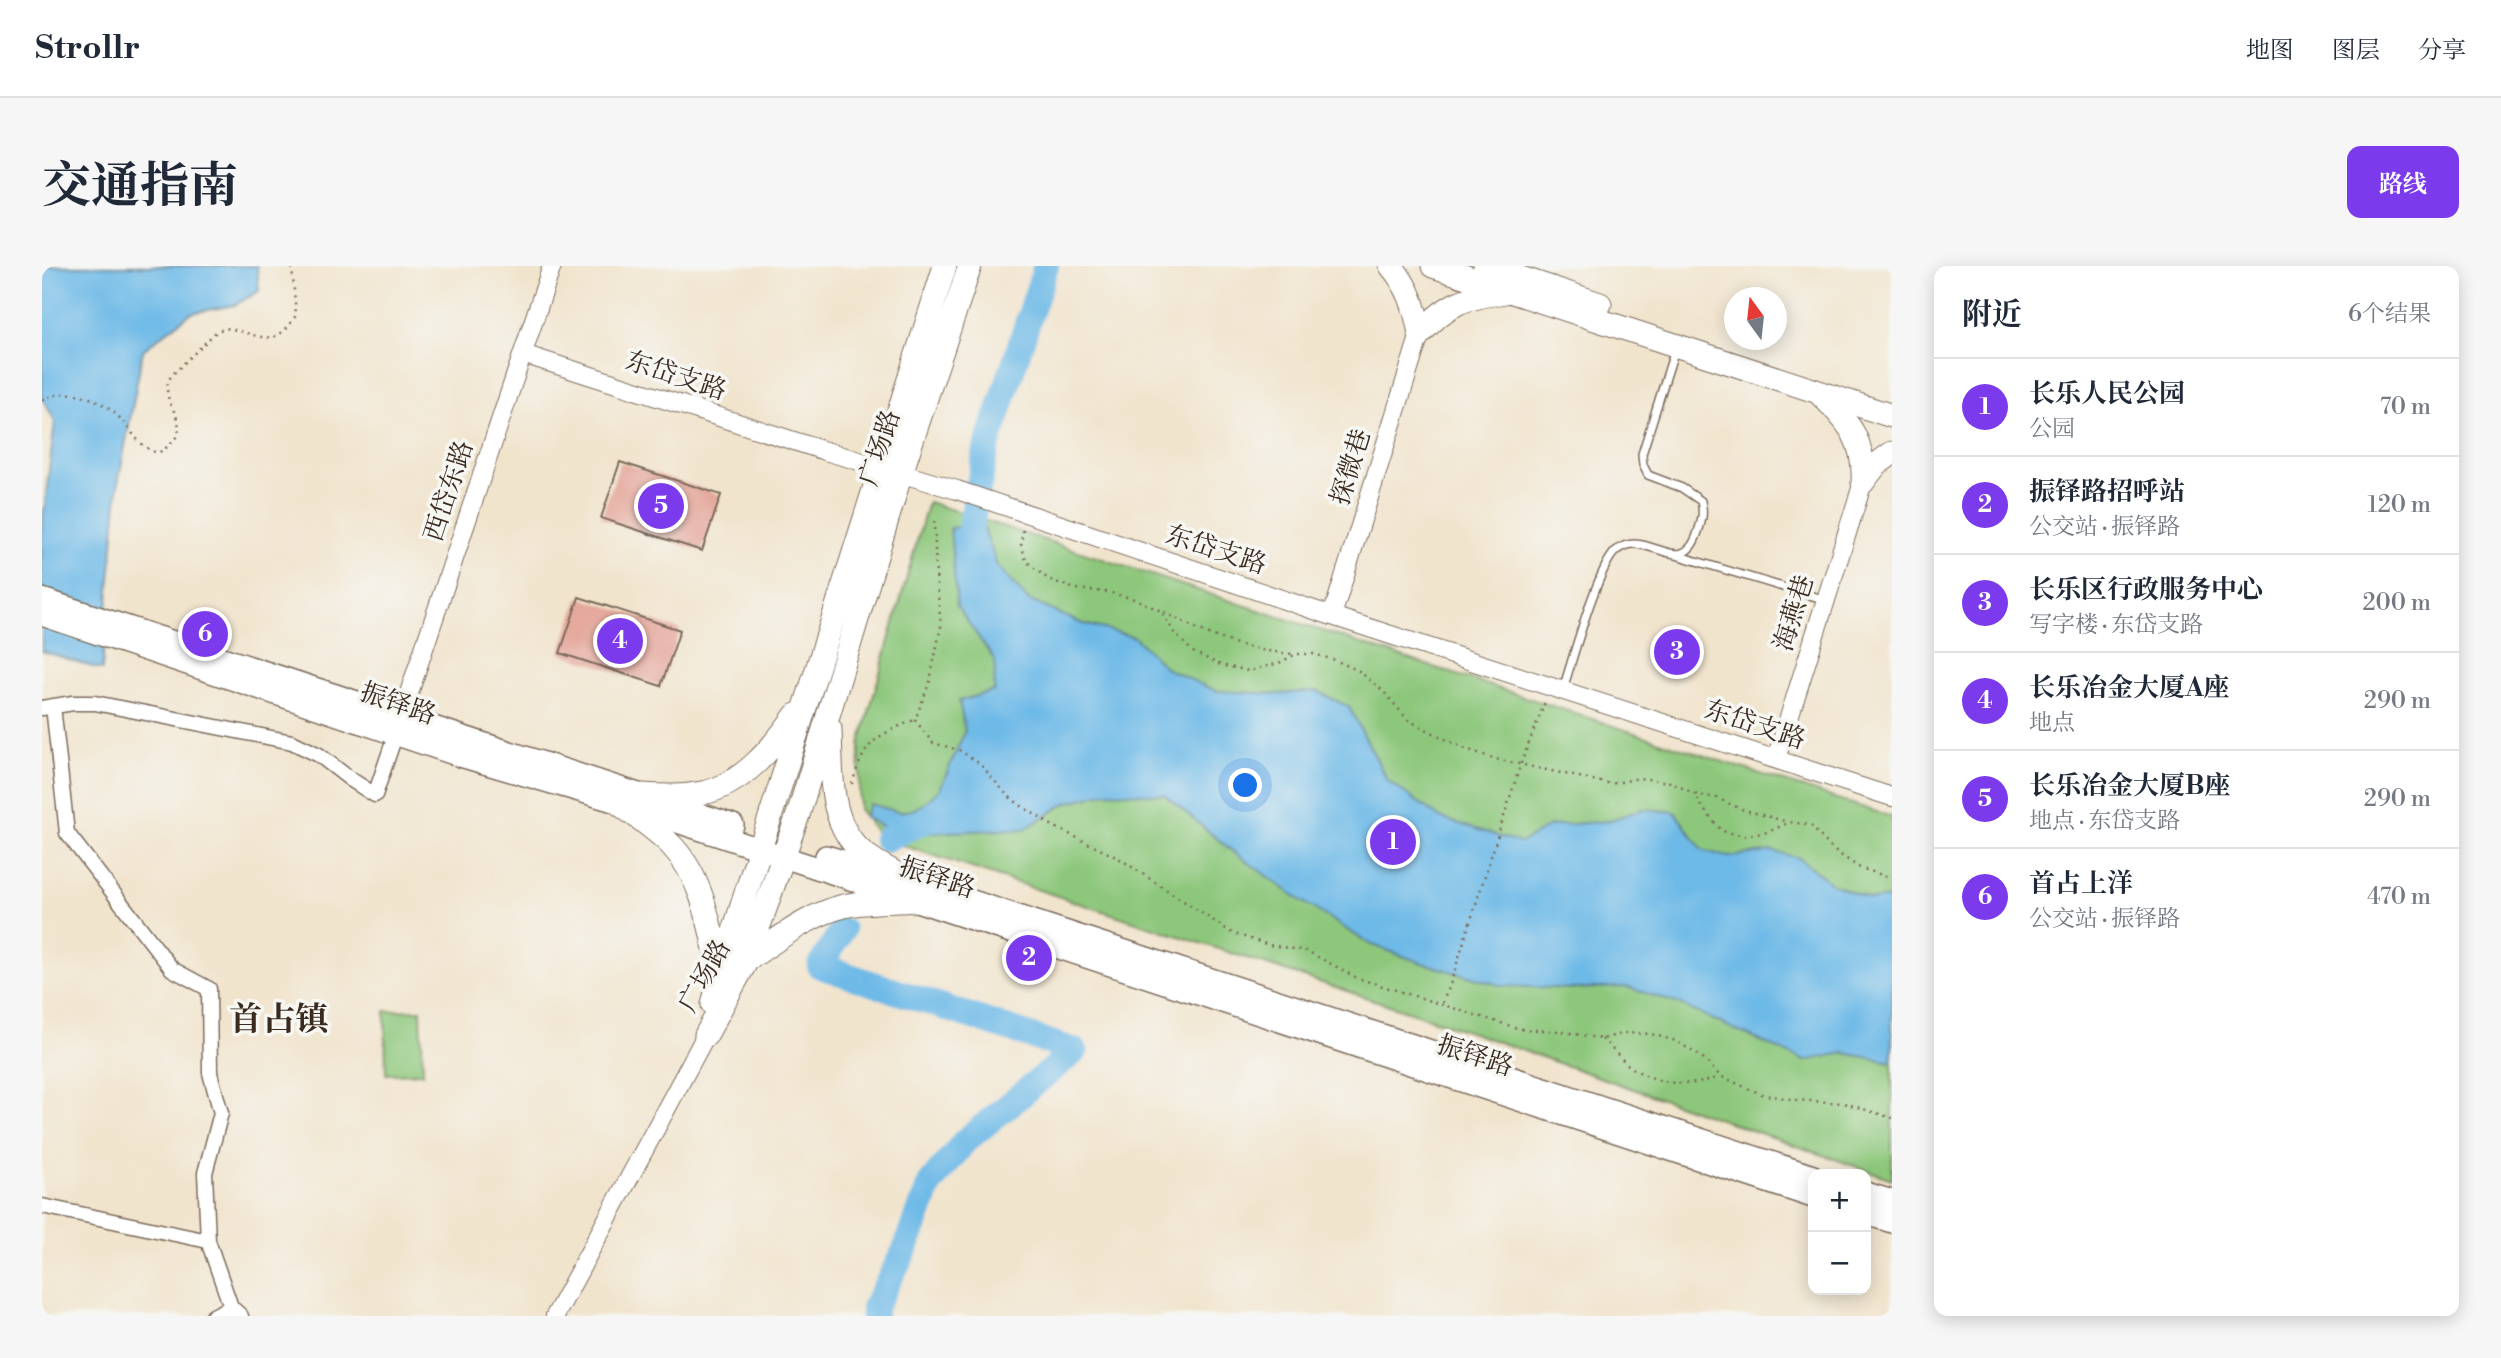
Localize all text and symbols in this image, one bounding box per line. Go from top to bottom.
text: Strollr [35,28,140,69]
text: 地图 [2246,36,2294,66]
text: 图层 [2332,36,2380,66]
text: 分享 [2418,36,2466,66]
button: 路线 [2347,146,2459,218]
text: 交通指南 [42,157,238,218]
north arrow [1724,287,1787,350]
text: 附近 [1962,296,2022,334]
text: 6个结果 [2348,300,2431,328]
street label: 东岱支路 [622,345,730,407]
text: 长乐人民公园 [2029,378,2185,410]
text: 1 [1979,393,1991,421]
text: 70 m [2380,393,2431,421]
street label: 广场路 [853,406,907,490]
text: 公园 [2029,415,2075,443]
street label: 探微巷 [1324,425,1378,509]
street label: 西岱东路 [418,437,480,545]
text: 振铎路招呼站 [2029,476,2185,508]
pin: 5 [638,480,684,532]
text: 2 [1978,491,1992,519]
text: 120 m [2367,491,2431,519]
text: 公交站 · 振铎路 [2029,513,2180,541]
street label: 东岱支路 [1162,519,1270,581]
street label: 海燕巷 [1767,571,1821,655]
text: 长乐区行政服务中心 [2029,574,2263,606]
text: 3 [1978,589,1992,617]
text: 200 m [2363,589,2431,617]
pin: 6 [182,608,228,660]
text: 写字楼 · 东岱支路 [2029,611,2203,639]
pin: 4 [597,615,643,667]
pin: 3 [1654,626,1700,678]
text: 长乐冶金大厦A座 [2029,672,2230,704]
street label: 振铎路 [356,676,440,732]
text: 4 [1977,687,1993,715]
text: 290 m [2364,687,2431,715]
street label: 东岱支路 [1701,694,1809,756]
text: 地点 [2029,709,2075,737]
your location [1228,768,1262,802]
text: 长乐冶金大厦B座 [2029,770,2231,802]
text: 5 [1978,785,1992,813]
text: 290 m [2364,785,2431,813]
text: 地点 · 东岱支路 [2029,807,2180,835]
pin: 1 [1370,816,1416,868]
street label: 振铎路 [895,851,979,905]
text: 首占上洋 [2029,868,2133,900]
text: 6 [1978,883,1992,911]
text: 470 m [2367,883,2431,911]
text: 公交站 · 振铎路 [2029,905,2180,933]
pin: 2 [1006,932,1052,984]
street label: 广场路 [672,934,738,1018]
district label: 首占镇 [230,1000,329,1041]
street label: 振铎路 [1433,1029,1517,1083]
map controls [1808,1169,1871,1295]
button: + [1808,1169,1871,1232]
button: − [1808,1232,1871,1295]

